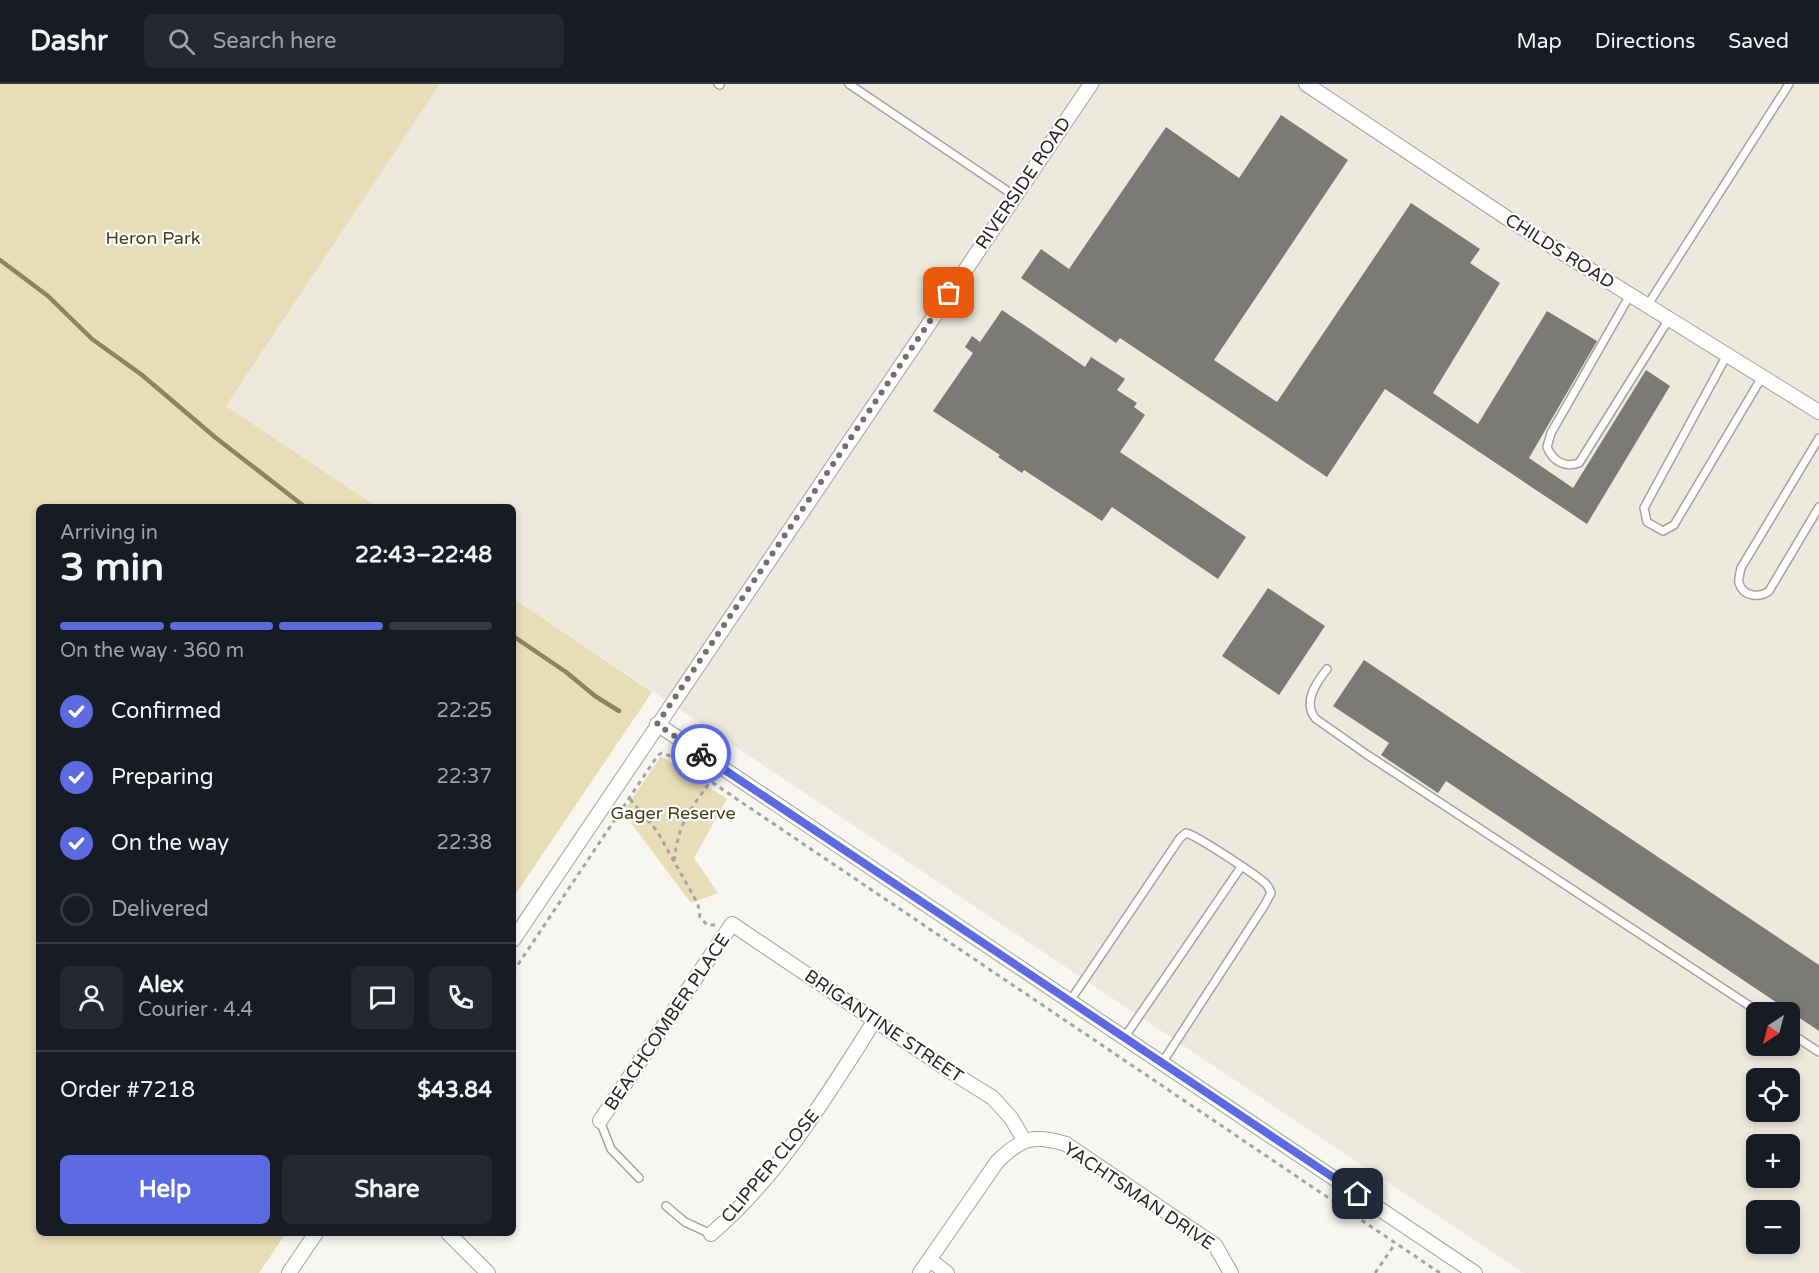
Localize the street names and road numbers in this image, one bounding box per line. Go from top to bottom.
street label: RIVERSIDE ROAD [971,113,1075,253]
street label: CHILDS ROAD [1501,209,1619,293]
street label: BEACHCOMBER PLACE [600,930,734,1114]
street label: BRIGANTINE STREET [800,965,968,1087]
street label: CLIPPER CLOSE [716,1105,824,1227]
street label: YACHTSMAN DRIVE [1059,1137,1219,1255]

